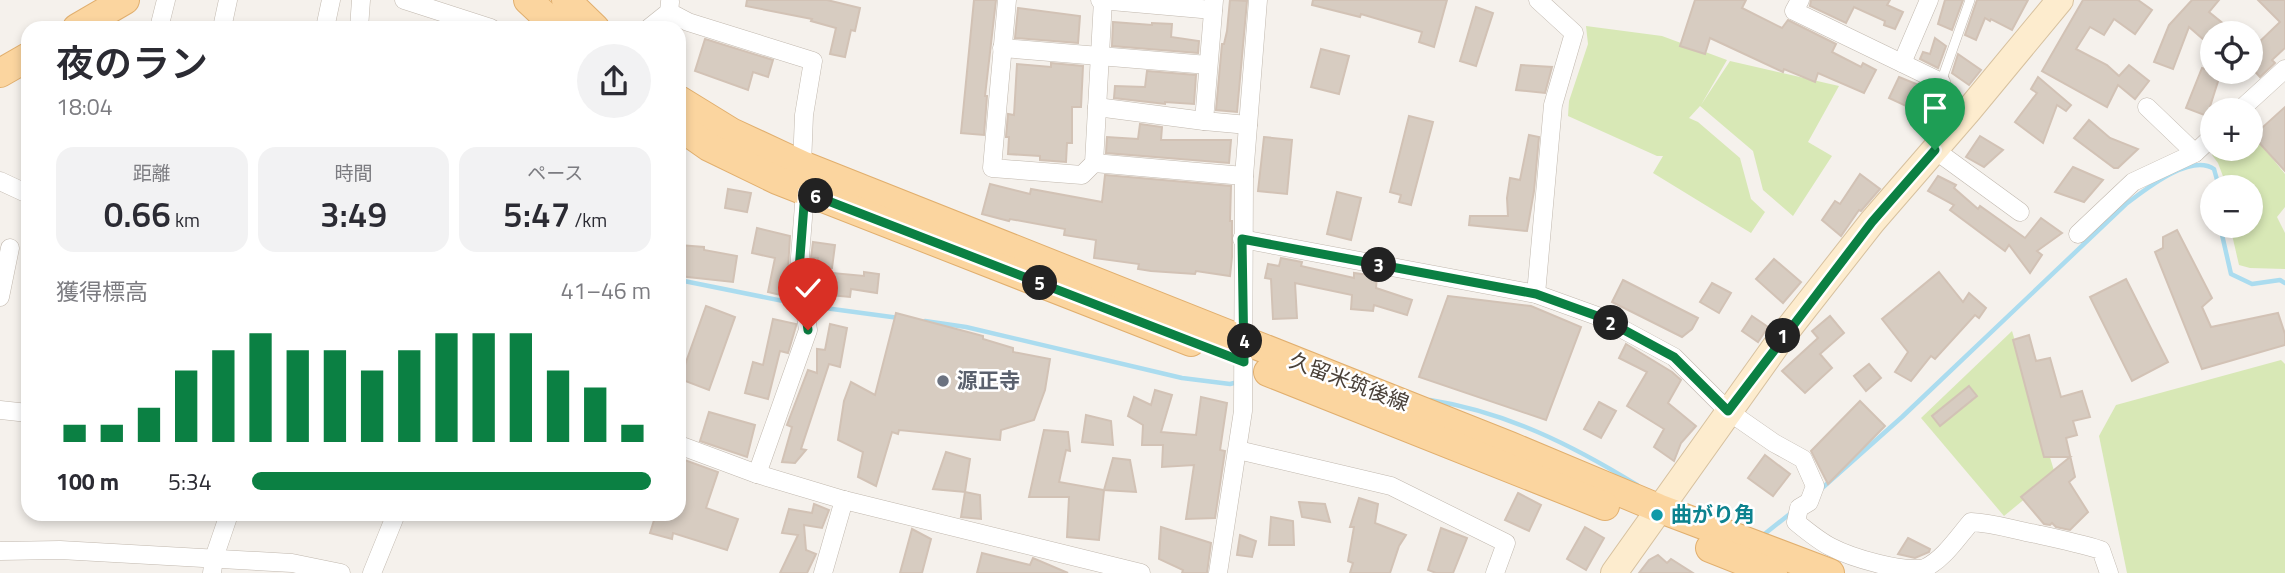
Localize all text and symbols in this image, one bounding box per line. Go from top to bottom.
map controls [2200,21,2263,238]
button: locate [2200,21,2263,84]
text: 夜のラン [56,34,208,92]
button: share [577,44,651,118]
pin [1905,78,1965,150]
text: 18:04 [56,89,113,124]
icon: arrive [1916,89,1954,127]
button: + [2200,98,2263,161]
text: 距離 [133,158,171,187]
text: 時間 [334,158,373,187]
text: ペース [527,158,583,187]
button: − [2200,175,2263,238]
pin: 6 [798,178,834,214]
text: 6 [810,181,821,210]
text: 0.66 [104,187,171,241]
text: 3:49 [320,187,387,241]
text: 5:47 [503,187,570,241]
text: km [171,205,200,234]
text: /km [570,205,607,234]
pin: 3 [1362,247,1396,282]
text: 3 [1373,250,1384,279]
pin [778,258,838,330]
pin: 5 [1023,266,1058,300]
text: 5 [1034,268,1045,297]
icon: check [789,269,827,307]
text: 41–46 m [561,273,651,308]
text: 獲得標高 [56,274,148,309]
pin: 2 [1594,306,1628,340]
text: 2 [1605,308,1616,337]
pin: 1 [1766,318,1800,354]
text: 1 [1777,321,1788,350]
pin: 4 [1228,324,1262,358]
text: 4 [1239,326,1250,355]
street label: 久留米筑後線 [1285,344,1414,419]
place label: 源正寺 [957,364,1020,396]
marker: 源正寺 [935,373,951,389]
text: 100 m [56,464,119,499]
text: 5:34 [168,464,212,499]
place label: 曲がり角 [1671,498,1755,530]
marker: 曲がり角 [1649,507,1665,523]

